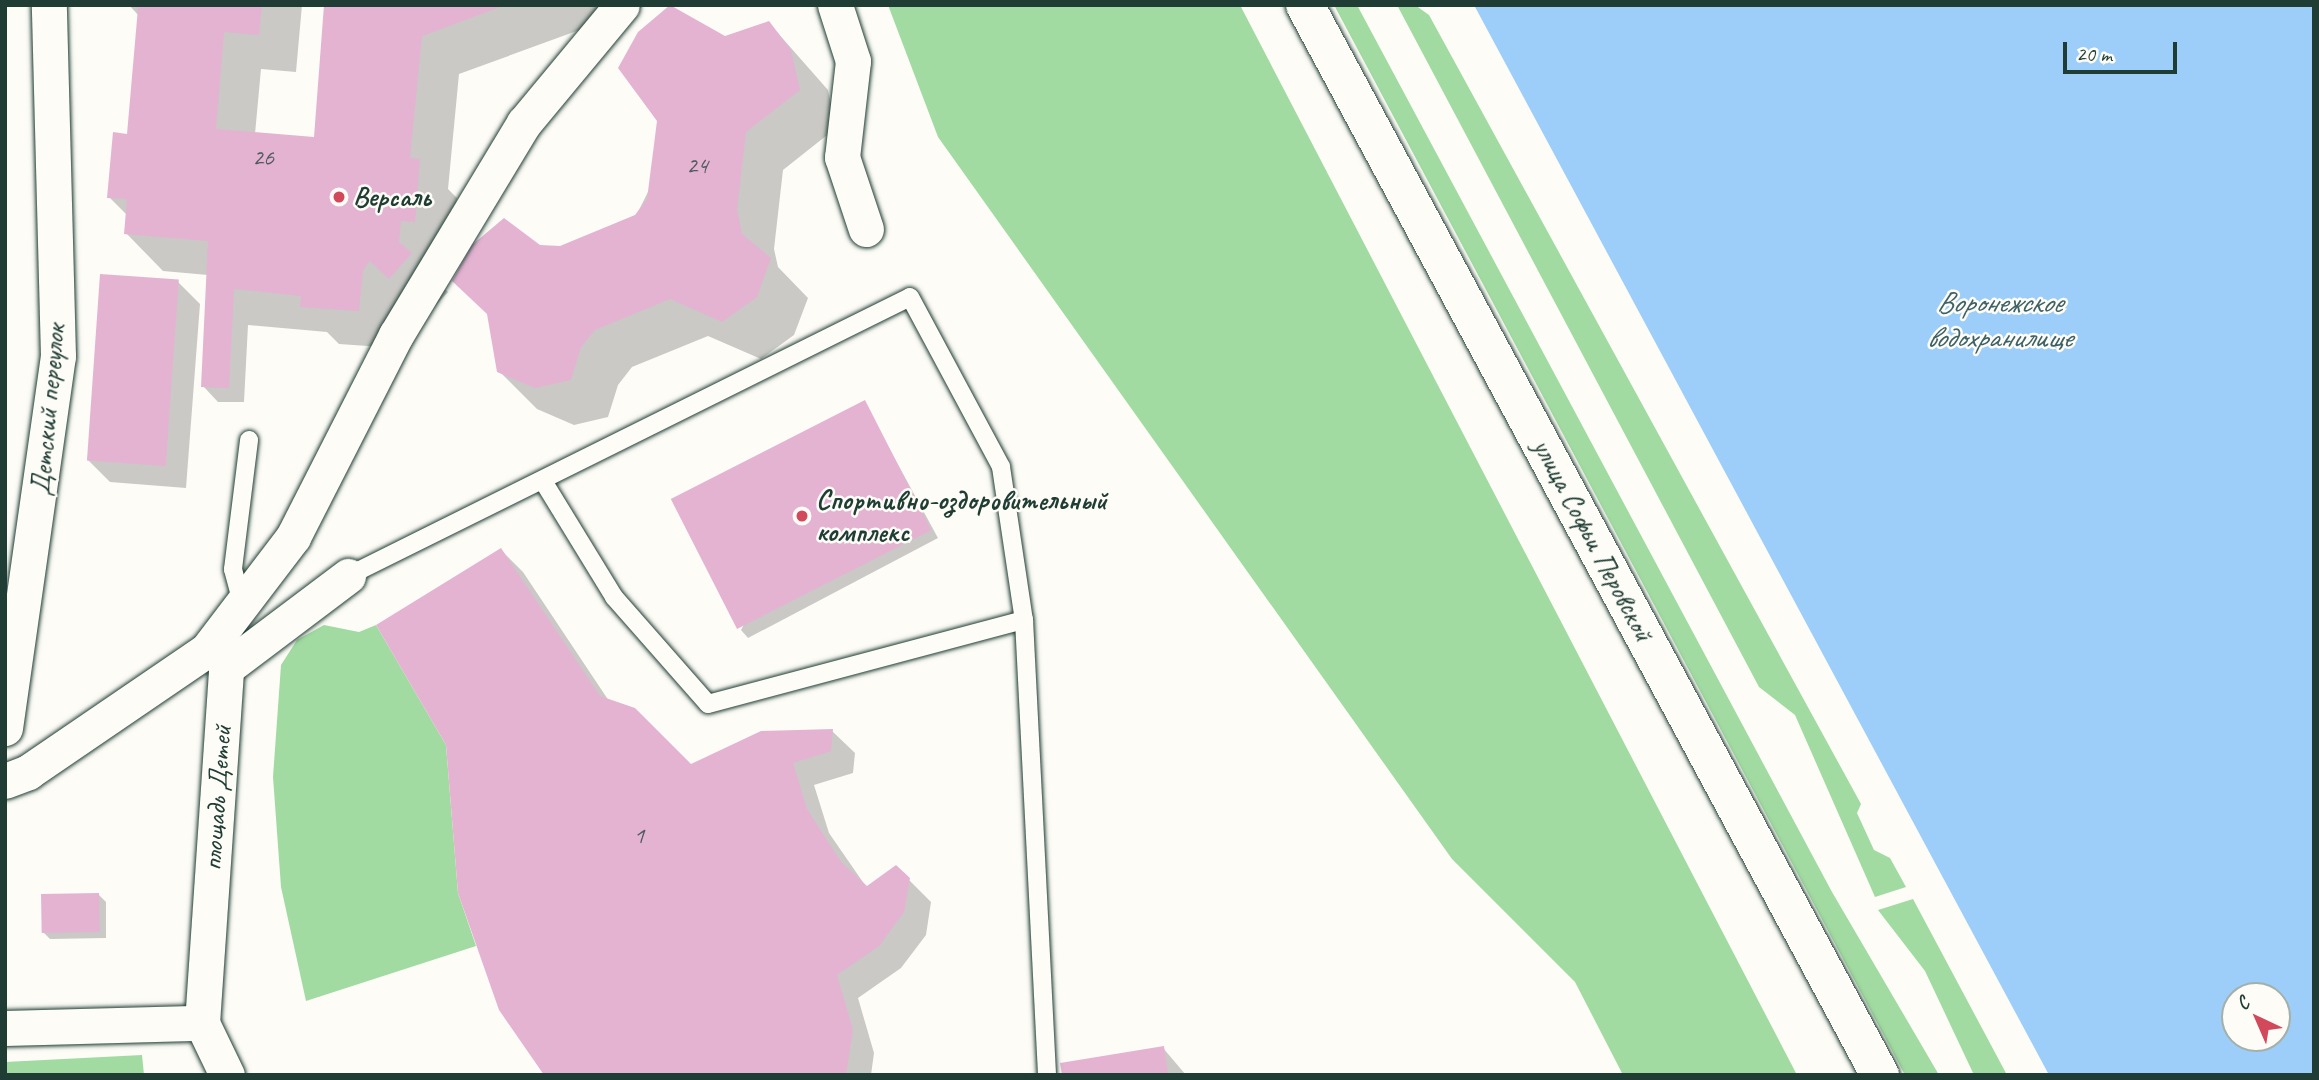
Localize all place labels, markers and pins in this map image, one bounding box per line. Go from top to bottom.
place label: Версаль [353,180,431,214]
marker: Версаль [331,189,347,205]
place label: Спортивно-оздоровительный комплекс [816,483,1107,549]
marker: Спортивно-оздоровительный комплекс [794,508,810,524]

